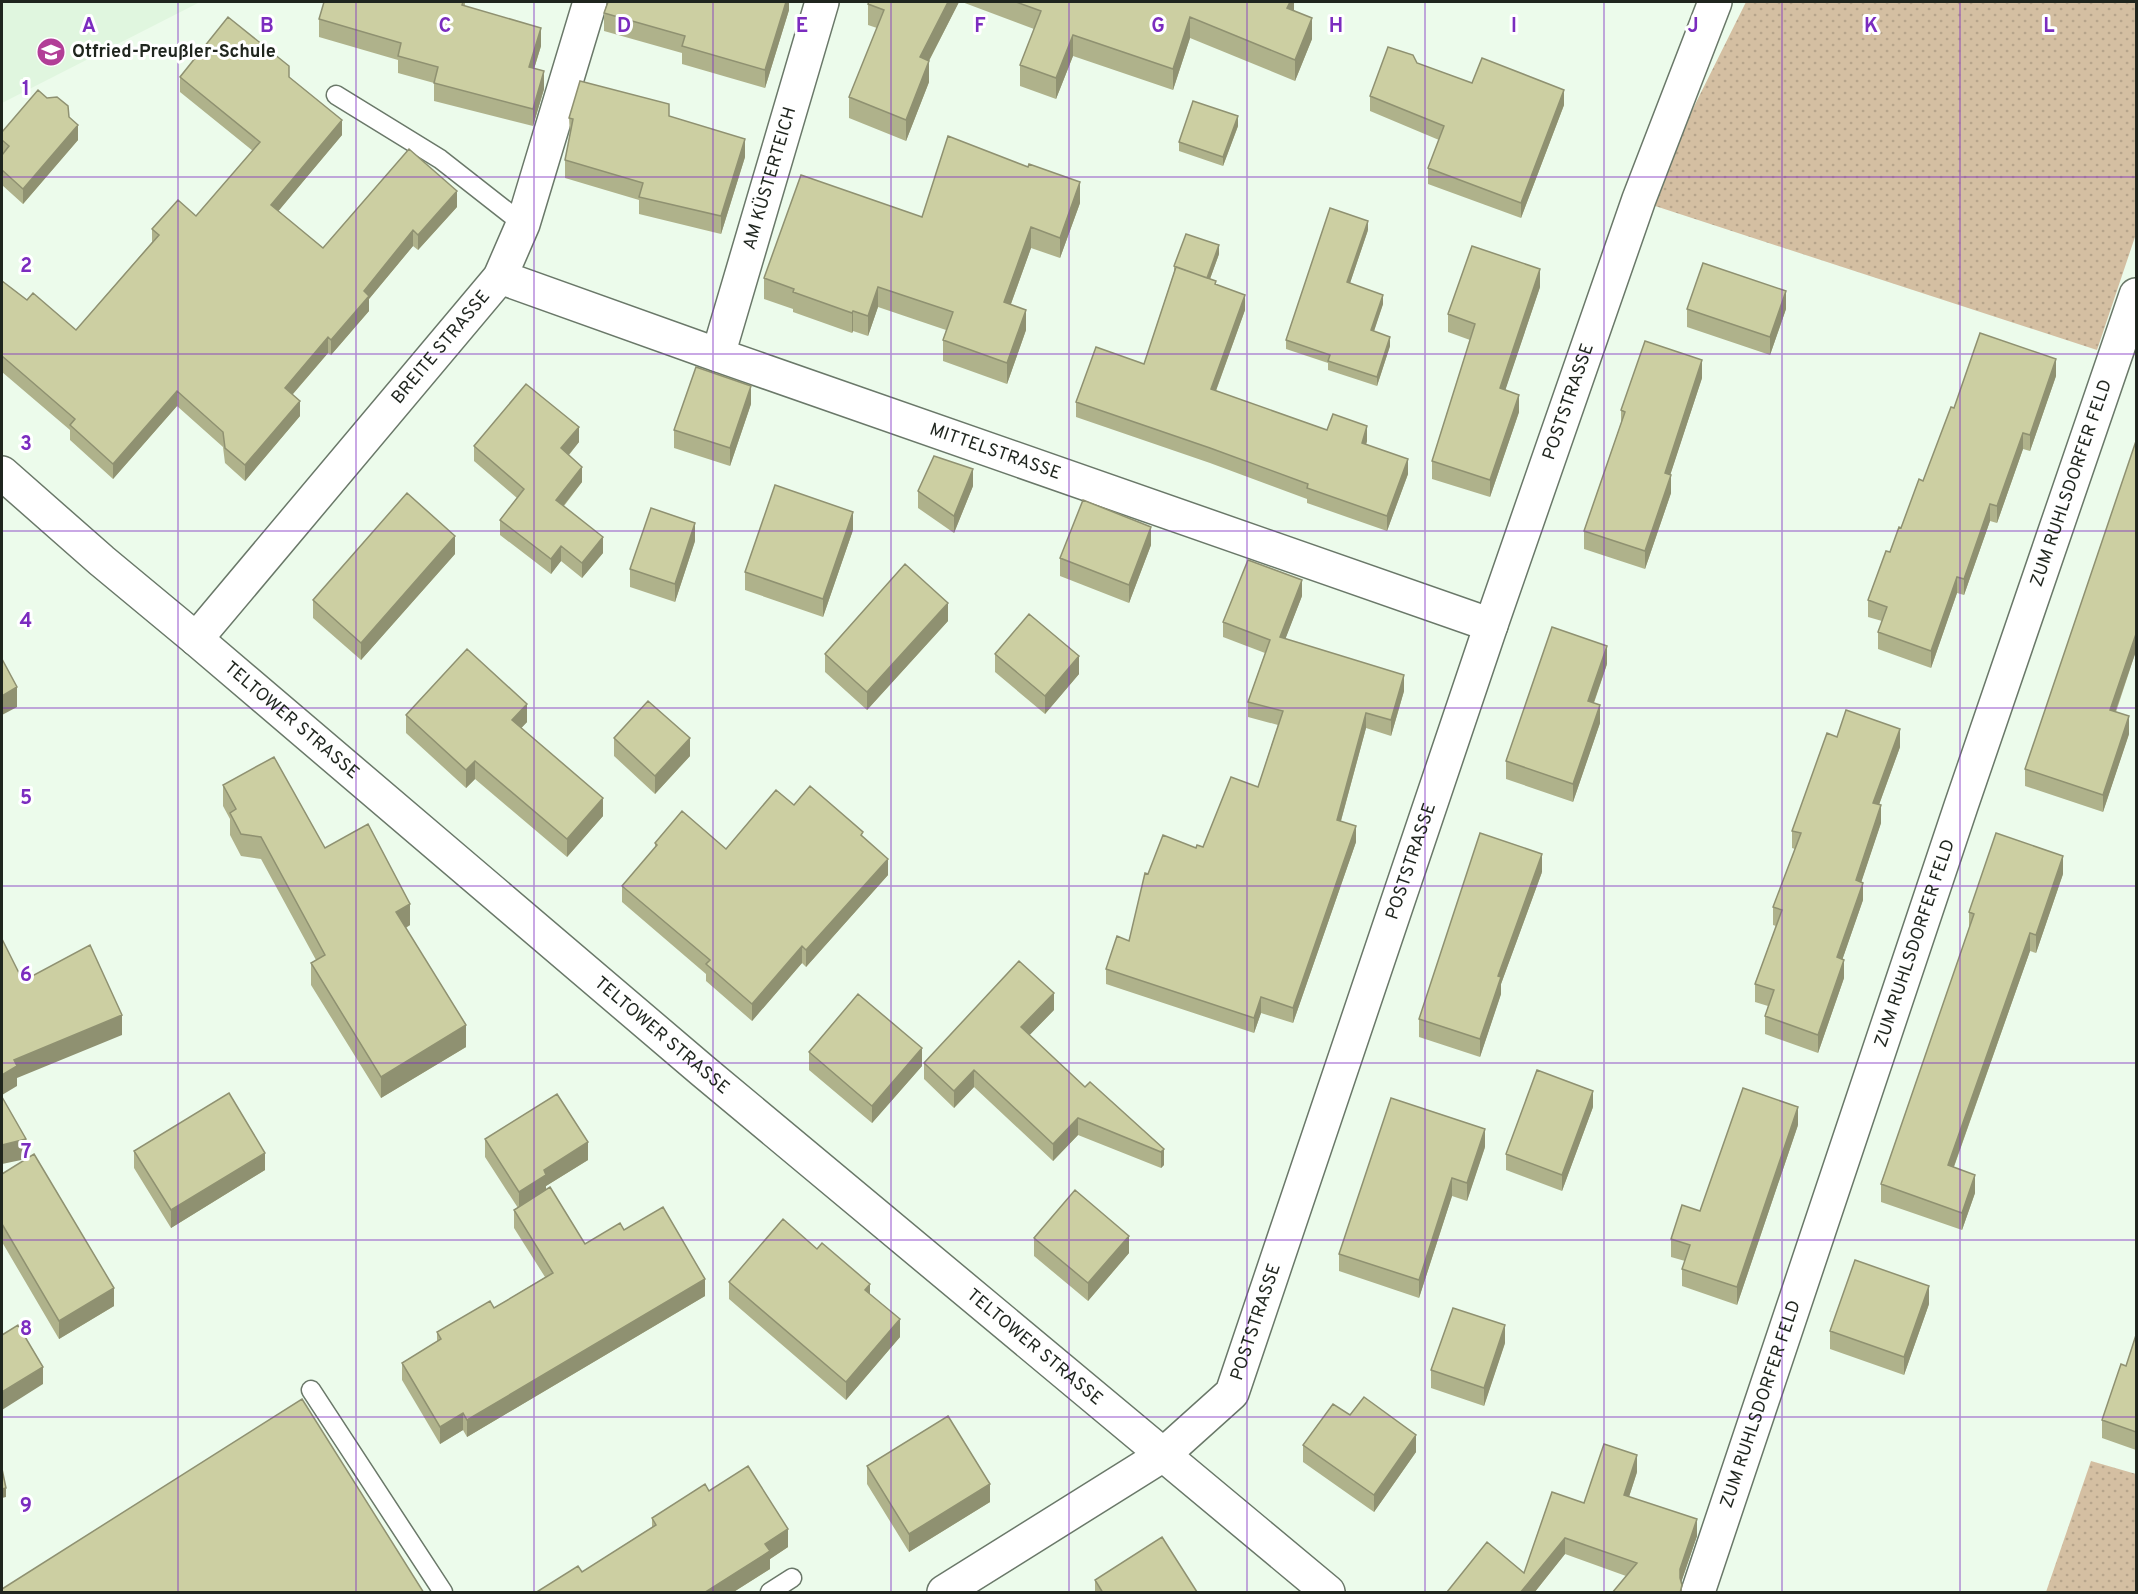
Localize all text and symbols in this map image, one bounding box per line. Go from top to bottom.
text: A [82,14,96,40]
text: B [260,14,274,40]
text: C [439,14,451,40]
text: D [617,14,631,40]
text: E [796,14,808,40]
text: F [974,14,986,40]
text: G [1151,14,1165,40]
text: H [1329,14,1343,40]
text: I [1511,14,1517,40]
text: J [1687,14,1699,40]
text: K [1864,14,1878,40]
text: L [2043,14,2055,40]
school or university icon: Otfried-Preußler-Schule [35,36,67,68]
place label: Otfried-Preußler-Schule [72,41,276,64]
text: 1 [22,77,30,103]
street label: AM KÜSTERTEICH [738,104,802,253]
text: 2 [20,254,32,280]
street label: BREITE STRASSE [387,286,495,409]
street label: POSTSTRASSE [1538,340,1599,463]
street label: ZUM RUHLSDORFER FELD [2025,377,2118,590]
street label: MITTELSTRASSE [926,418,1064,485]
text: 3 [20,432,32,458]
text: 4 [20,609,32,635]
street label: TELTOWER STRASSE [219,656,364,785]
text: 5 [20,786,32,812]
street label: POSTSTRASSE [1381,800,1442,923]
street label: ZUM RUHLSDORFER FELD [1870,836,1960,1050]
text: 6 [20,963,32,989]
street label: TELTOWER STRASSE [589,972,734,1100]
text: 7 [21,1140,31,1166]
street label: POSTSTRASSE [1226,1261,1286,1383]
street label: TELTOWER STRASSE [962,1284,1107,1411]
street label: ZUM RUHLSDORFER FELD [1715,1297,1806,1511]
text: 8 [20,1317,32,1343]
text: 9 [20,1494,32,1520]

